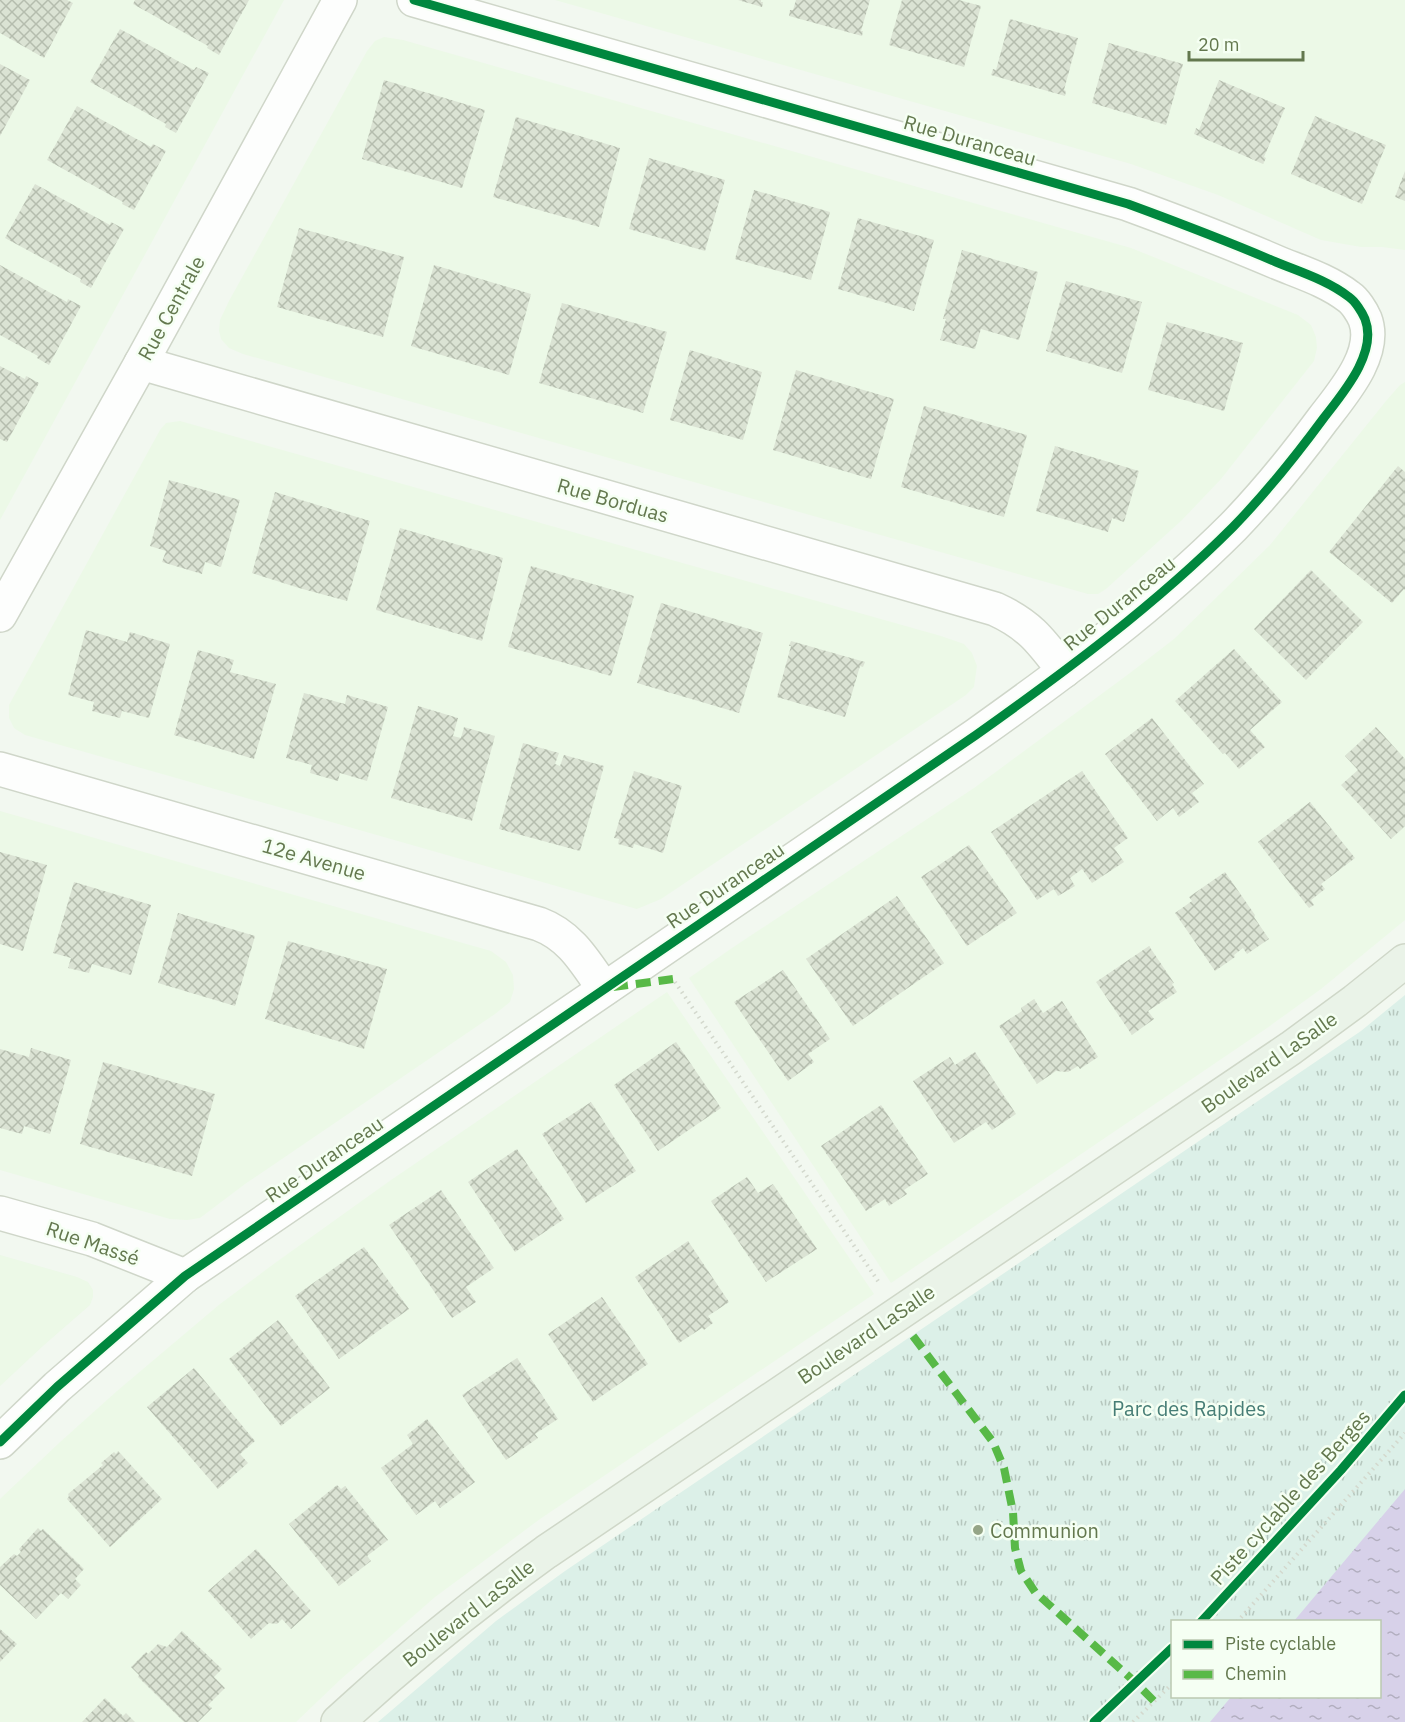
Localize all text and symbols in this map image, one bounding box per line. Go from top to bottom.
scale bar [1189,24,1303,62]
text: 20 m [1198,33,1240,56]
street label: Rue Duranceau [900,108,1040,172]
street label: Rue Centrale [131,251,211,365]
street label: Rue Borduas [554,471,672,529]
street label: Rue Duranceau [1057,549,1181,657]
street label: 12e Avenue [259,831,369,887]
street label: Rue Duranceau [661,836,789,934]
street label: Boulevard LaSalle [1196,1005,1342,1119]
street label: Rue Duranceau [260,1110,388,1208]
street label: Rue Massé [43,1214,143,1272]
street label: Boulevard LaSalle [792,1278,940,1390]
park label: Parc des Rapides [1112,1395,1266,1422]
street label: Piste cyclable des Berges [1204,1403,1376,1591]
place label: Communion [990,1517,1099,1544]
marker: Communion [971,1523,985,1537]
street label: Boulevard LaSalle [396,1553,540,1673]
legend [1171,1620,1381,1698]
text: Piste cyclable [1225,1632,1336,1655]
text: Chemin [1225,1662,1287,1685]

